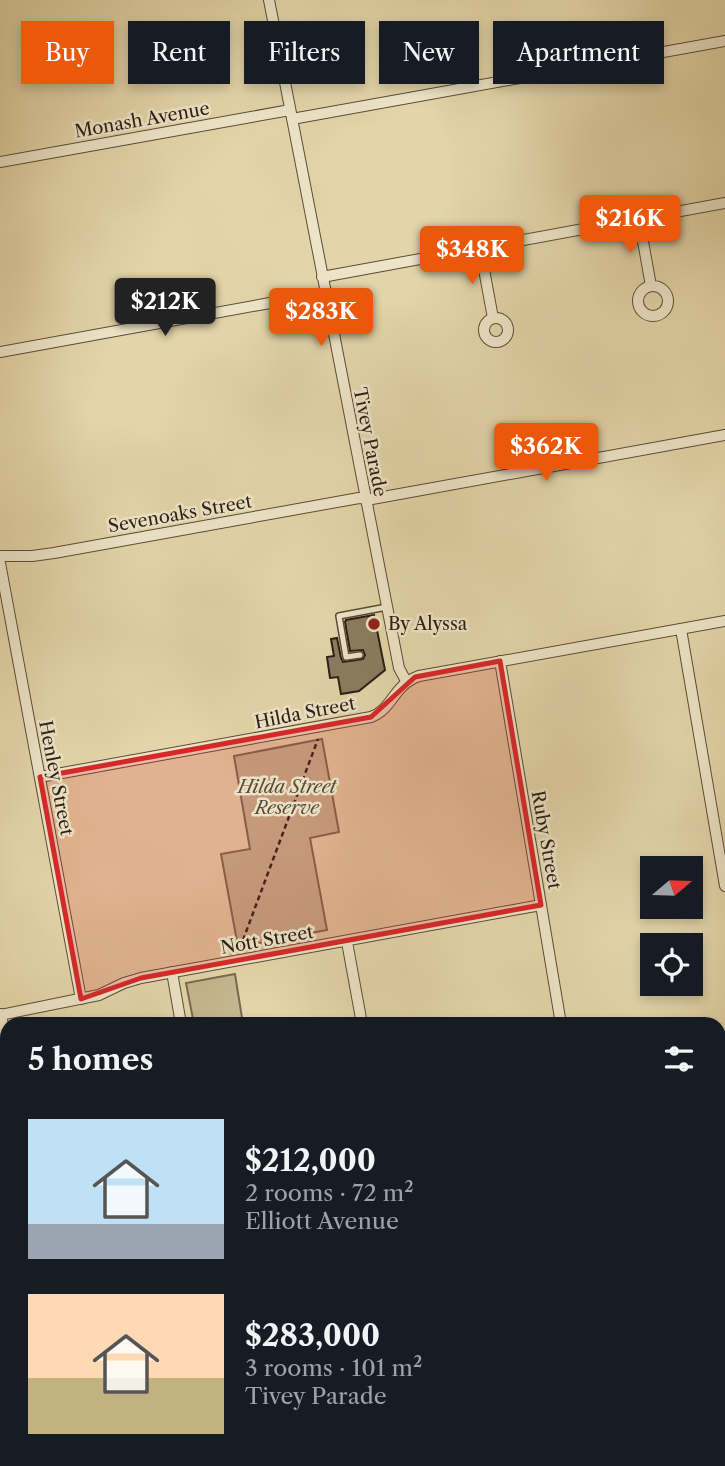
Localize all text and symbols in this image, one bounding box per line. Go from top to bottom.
chip: Buy [21,21,114,84]
chip: Rent [128,21,230,84]
chip: Filters [244,21,365,84]
chip: New [379,21,479,84]
chip: Apartment [493,21,664,84]
street label: Monash Avenue [73,97,211,143]
pin: $216K [581,196,679,255]
text: $216K [596,204,664,232]
pin: $348K [423,226,521,286]
text: $348K [436,235,508,263]
pin: $212K [116,278,214,338]
text: $212K [131,287,199,315]
pin: $283K [272,288,370,348]
text: $283K [285,297,357,325]
street label: Tivey Parade [349,385,391,499]
pin: $362K [497,424,595,483]
text: $362K [510,432,582,460]
street label: Sevenoaks Street [106,490,254,537]
place label: By Alyssa [388,613,468,635]
marker: By Alyssa [366,616,382,632]
street label: Hilda Street [253,692,358,734]
street label: Henley Street [34,719,78,838]
park label: Hilda Street Reserve [236,776,338,819]
street label: Ruby Street [526,789,566,892]
north arrow [640,856,704,919]
map controls [640,856,703,996]
street label: Nott Street [219,921,316,959]
button: locate [640,933,703,996]
icon: filters [660,1040,698,1078]
text: 5 homes [28,1041,153,1078]
text: $212,000 [245,1142,376,1179]
icon: home [84,1147,168,1231]
text: 2 rooms · 72 m² [245,1179,414,1207]
text: Elliott Avenue [245,1207,399,1235]
text: $283,000 [245,1317,380,1354]
icon: home [84,1322,168,1406]
text: 3 rooms · 101 m² [245,1354,422,1382]
text: Tivey Parade [245,1382,387,1410]

